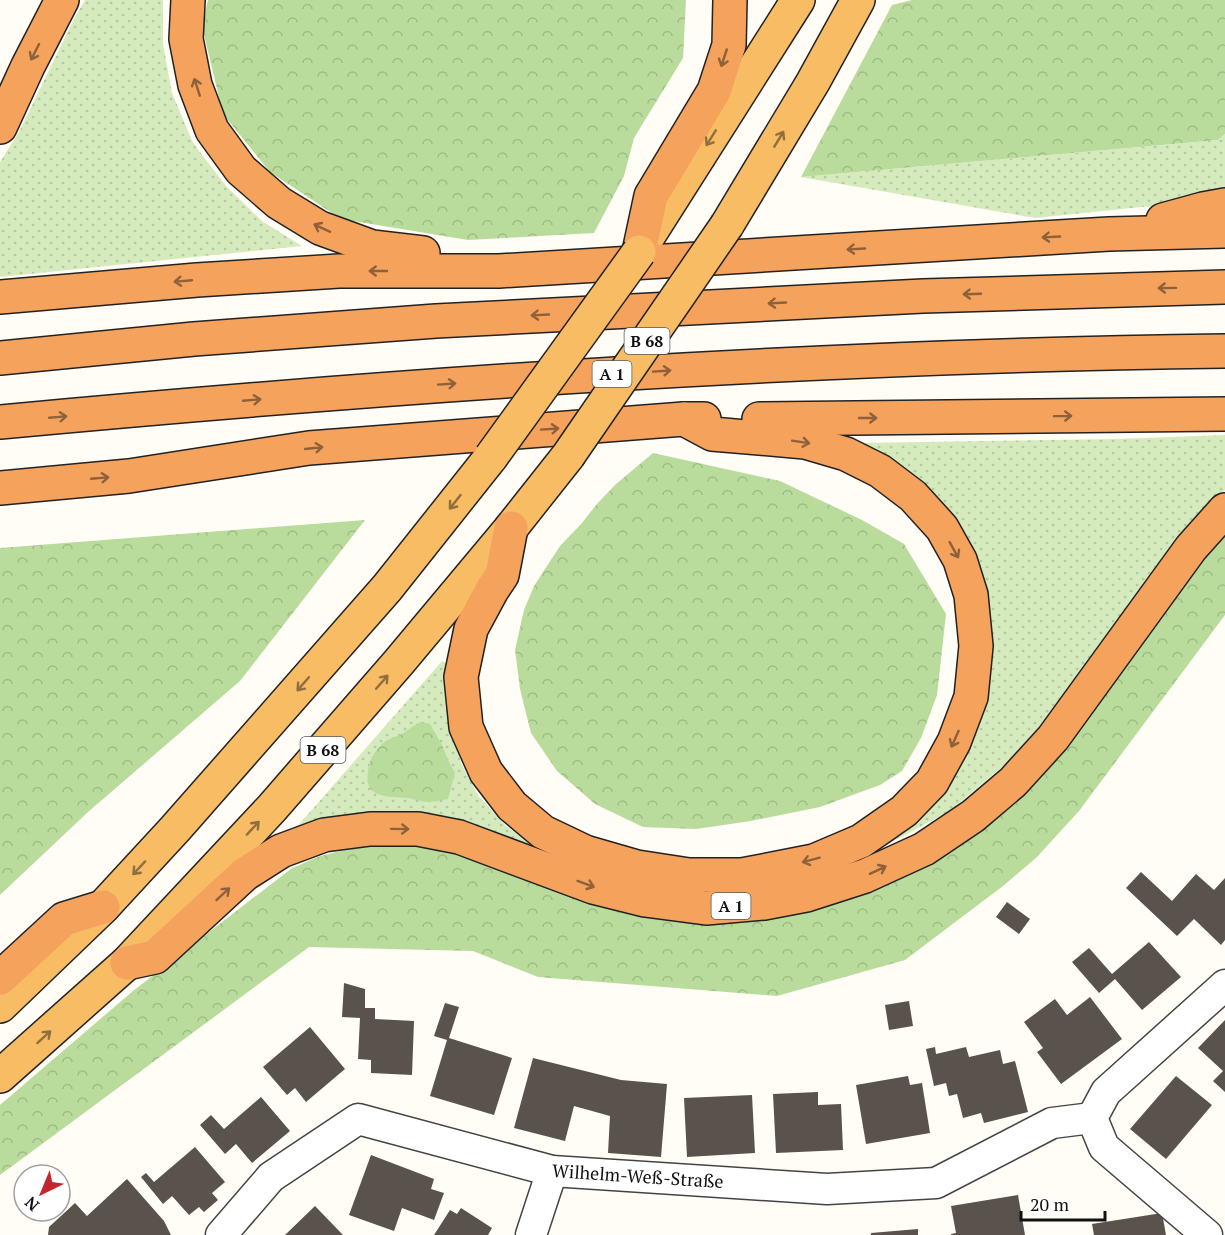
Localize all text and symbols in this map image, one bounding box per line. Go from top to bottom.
one-way arrow [29,42,40,60]
one-way arrow [718,48,729,67]
one-way arrow [191,78,202,97]
one-way arrow [705,130,717,146]
one-way arrow [773,131,785,148]
one-way arrow [314,222,332,233]
one-way arrow [1041,232,1061,243]
one-way arrow [846,244,866,255]
one-way arrow [368,265,388,277]
one-way arrow [174,276,194,287]
one-way arrow [1157,282,1177,294]
one-way arrow [962,289,982,300]
one-way arrow [767,297,787,308]
one-way arrow [531,310,551,321]
road number: B 68 [624,328,670,354]
road number: A 1 [592,361,632,387]
one-way arrow [652,365,672,376]
one-way arrow [436,379,456,390]
one-way arrow [242,394,262,405]
one-way arrow [1053,410,1073,422]
one-way arrow [48,411,68,422]
one-way arrow [858,412,878,424]
one-way arrow [540,423,560,434]
one-way arrow [791,437,810,448]
one-way arrow [303,442,323,453]
one-way arrow [90,473,110,484]
one-way arrow [448,494,461,510]
one-way arrow [949,541,960,559]
one-way arrow [375,675,389,690]
one-way arrow [296,676,310,691]
one-way arrow [949,729,960,748]
road number: B 68 [300,737,346,763]
one-way arrow [246,821,260,836]
one-way arrow [389,823,409,835]
one-way arrow [802,855,821,867]
one-way arrow [132,860,146,875]
one-way arrow [868,864,886,876]
one-way arrow [576,880,594,891]
one-way arrow [215,887,230,901]
road number: A 1 [712,893,750,919]
one-way arrow [36,1030,51,1044]
street label: Wilhelm-Weß-Straße [551,1158,724,1193]
north arrow [12,1163,72,1223]
scale bar [1021,1184,1105,1222]
text: N [20,1192,44,1216]
text: 20 m [1030,1192,1070,1216]

